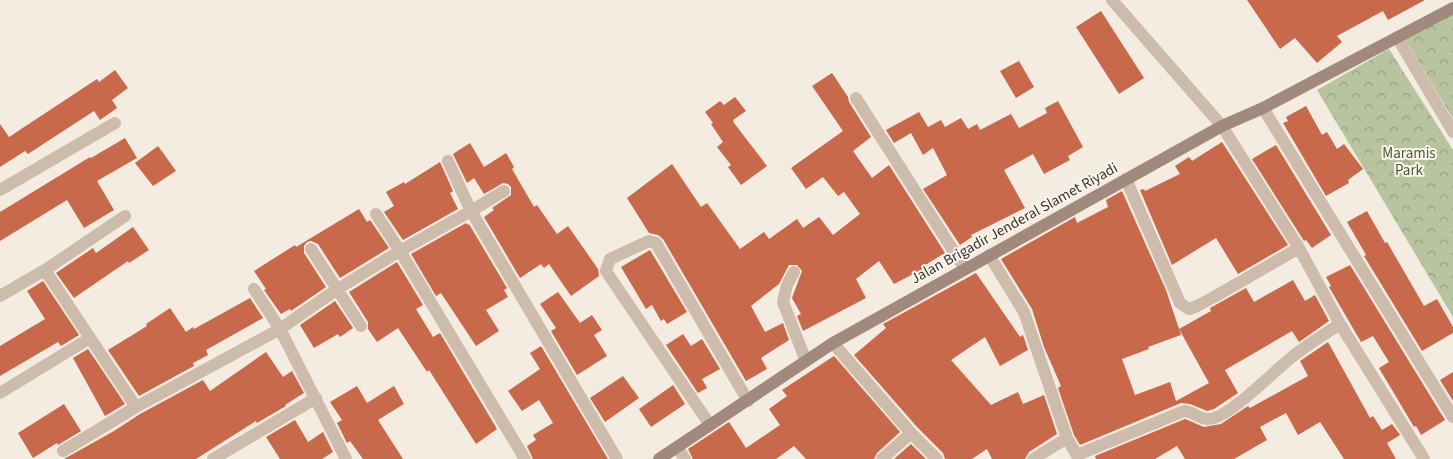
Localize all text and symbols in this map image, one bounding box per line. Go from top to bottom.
park label: Maramis Park [1382,143,1436,181]
street label: Jalan Brigadir Jenderal Slamet Riyadi [907,158,1122,289]

